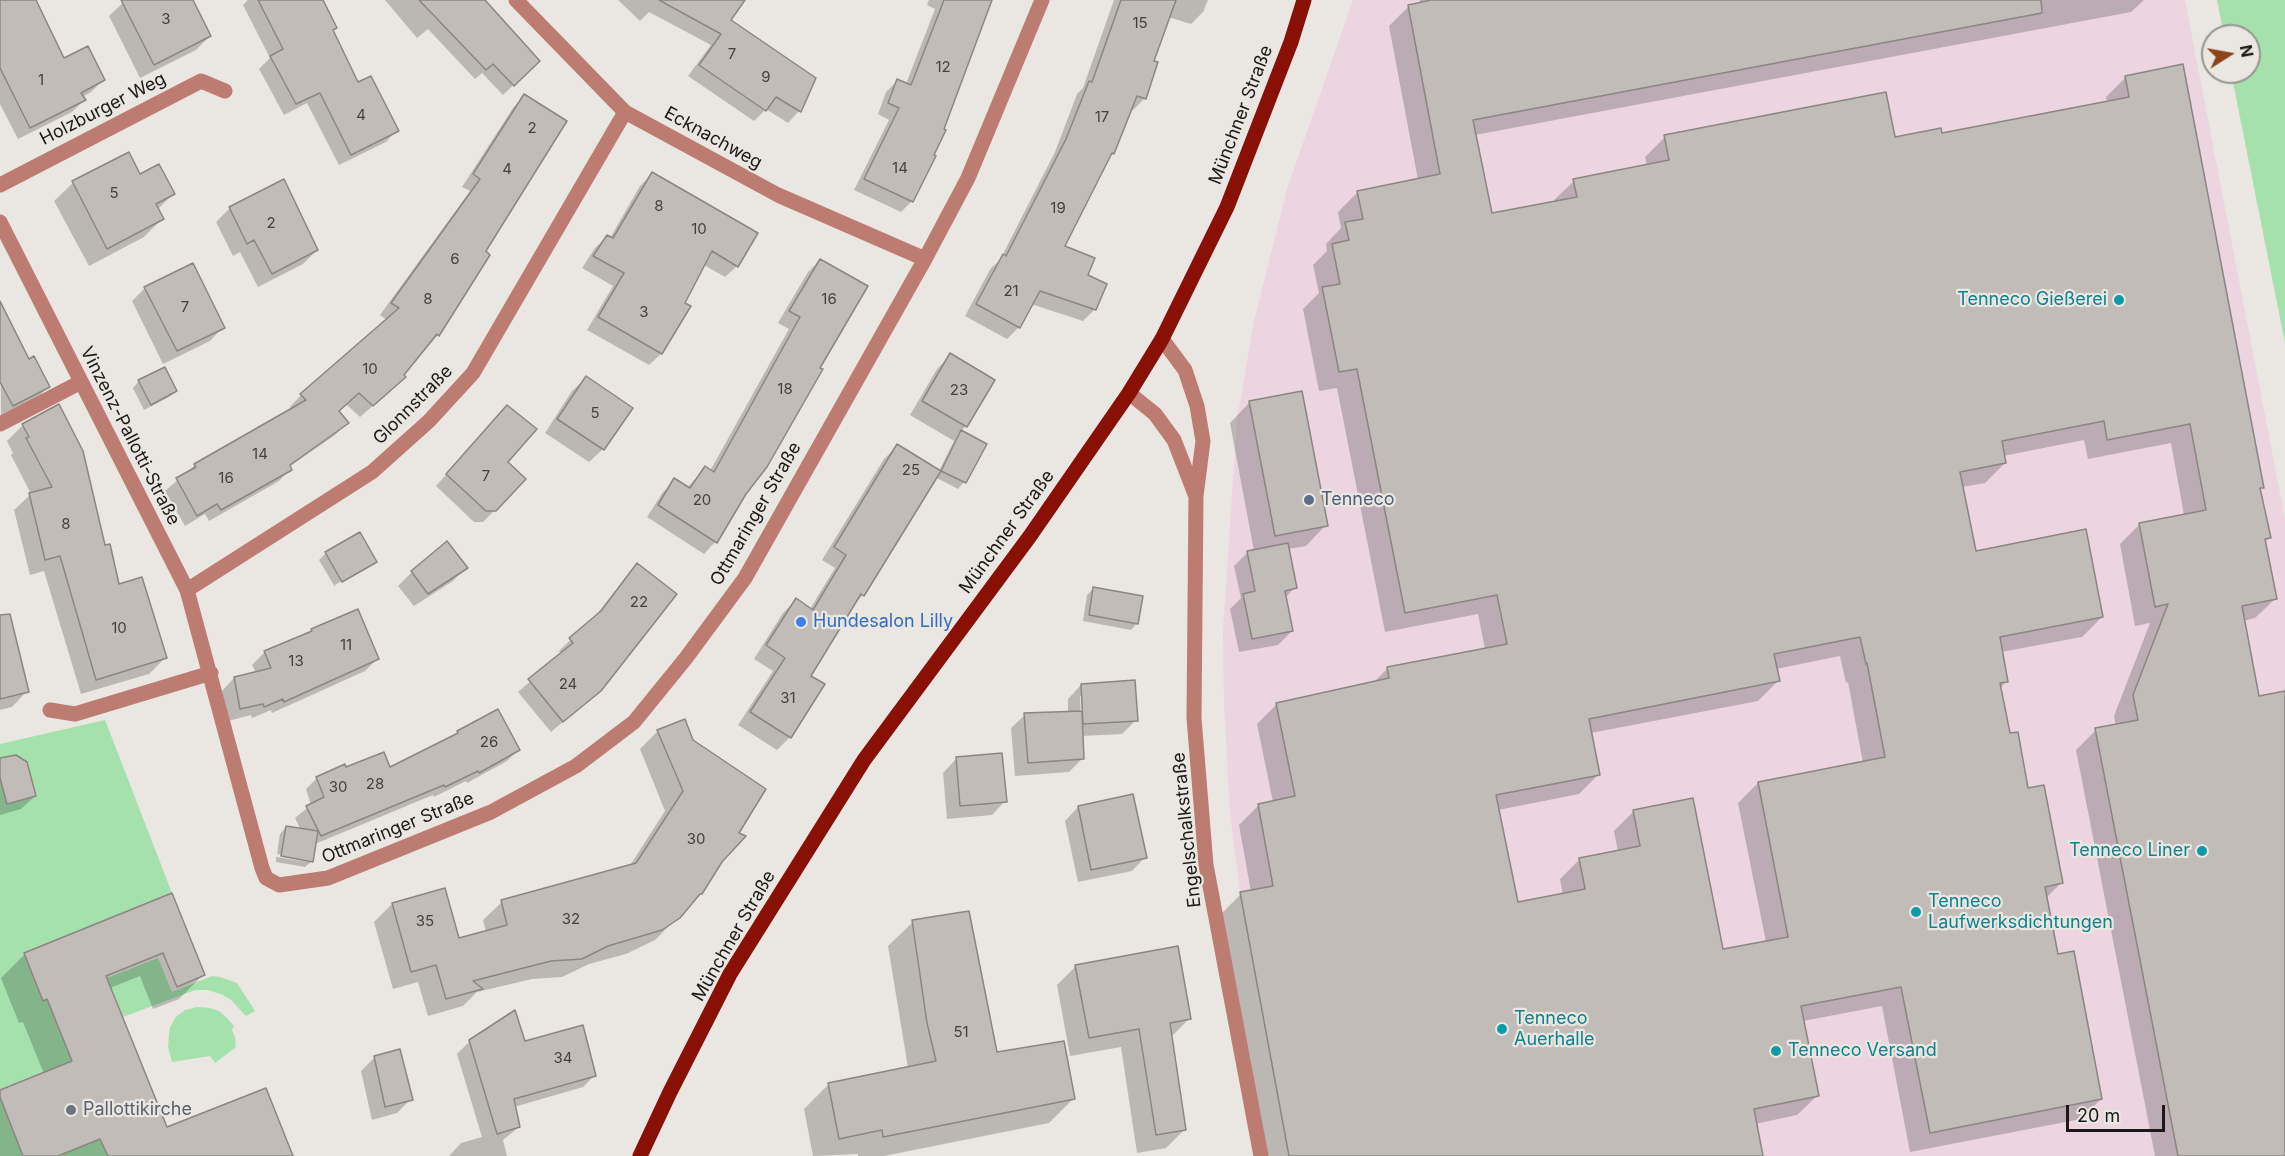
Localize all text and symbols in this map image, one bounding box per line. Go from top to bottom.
house number: 3 [161,10,171,28]
house number: 15 [1132,14,1148,32]
north arrow [2201,24,2261,84]
street label: Münchner Straße [1205,42,1277,188]
text: N [2236,43,2258,59]
house number: 7 [728,45,736,63]
house number: 12 [935,58,951,76]
street label: Holzburger Weg [36,68,170,150]
house number: 9 [761,68,771,86]
house number: 1 [38,71,44,89]
street label: Ecknachweg [660,102,766,174]
house number: 4 [356,106,366,124]
house number: 17 [1095,108,1109,126]
house number: 2 [527,119,537,137]
house number: 14 [892,159,908,177]
house number: 4 [502,160,512,178]
house number: 5 [109,184,119,202]
house number: 8 [654,197,664,215]
house number: 19 [1050,199,1066,217]
house number: 2 [266,214,276,232]
house number: 10 [691,220,707,238]
house number: 6 [450,250,460,268]
house number: 21 [1003,282,1019,300]
place label: Tenneco Gießerei [1957,289,2107,311]
house number: 8 [423,290,433,308]
house number: 16 [821,290,837,308]
marker: Tenneco Gießerei [2112,293,2126,307]
house number: 7 [181,298,189,316]
house number: 3 [639,303,649,321]
street label: Vinzenz-Pallotti-Straße [76,343,184,529]
house number: 10 [362,360,378,378]
street label: Glonnstraße [369,361,457,449]
house number: 18 [777,380,793,398]
house number: 23 [950,381,968,399]
house number: 5 [590,404,600,422]
street label: Ottmaringer Straße [706,438,806,590]
house number: 14 [252,445,268,463]
house number: 25 [902,461,920,479]
street label: Münchner Straße [955,466,1059,598]
house number: 7 [482,467,490,485]
house number: 16 [218,469,234,487]
place label: Tenneco [1321,489,1395,511]
house number: 20 [693,491,711,509]
marker: Tenneco [1302,493,1316,507]
house number: 8 [61,515,71,533]
house number: 22 [630,593,648,611]
place label: Hundesalon Lilly [813,611,953,633]
marker: Hundesalon Lilly [794,615,808,629]
house number: 10 [111,619,127,637]
house number: 11 [340,636,352,654]
house number: 13 [288,652,304,670]
house number: 24 [559,675,577,693]
house number: 31 [780,689,796,707]
house number: 26 [480,733,498,751]
street label: Engelschalkstraße [1168,751,1206,909]
house number: 28 [366,775,384,793]
house number: 30 [329,778,347,796]
street label: Ottmaringer Straße [319,788,477,868]
house number: 30 [687,830,705,848]
place label: Tenneco Liner [2069,840,2190,862]
marker: Tenneco Liner [2195,844,2209,858]
street label: Münchner Straße [688,867,780,1005]
place label: Tenneco Laufwerksdichtungen [1928,891,2113,934]
marker: Tenneco Laufwerksdichtungen [1909,905,1923,919]
house number: 32 [562,910,580,928]
house number: 35 [416,912,434,930]
place label: Tenneco Auerhalle [1514,1008,1595,1050]
marker: Tenneco Auerhalle [1495,1022,1509,1036]
house number: 51 [953,1023,969,1041]
place label: Tenneco Versand [1788,1040,1937,1062]
marker: Tenneco Versand [1769,1044,1783,1058]
house number: 34 [554,1049,572,1067]
scale bar [2069,1093,2168,1131]
place label: Pallottikirche [83,1099,192,1121]
marker: Pallottikirche [64,1103,78,1117]
text: 20 m [2077,1105,2120,1126]

